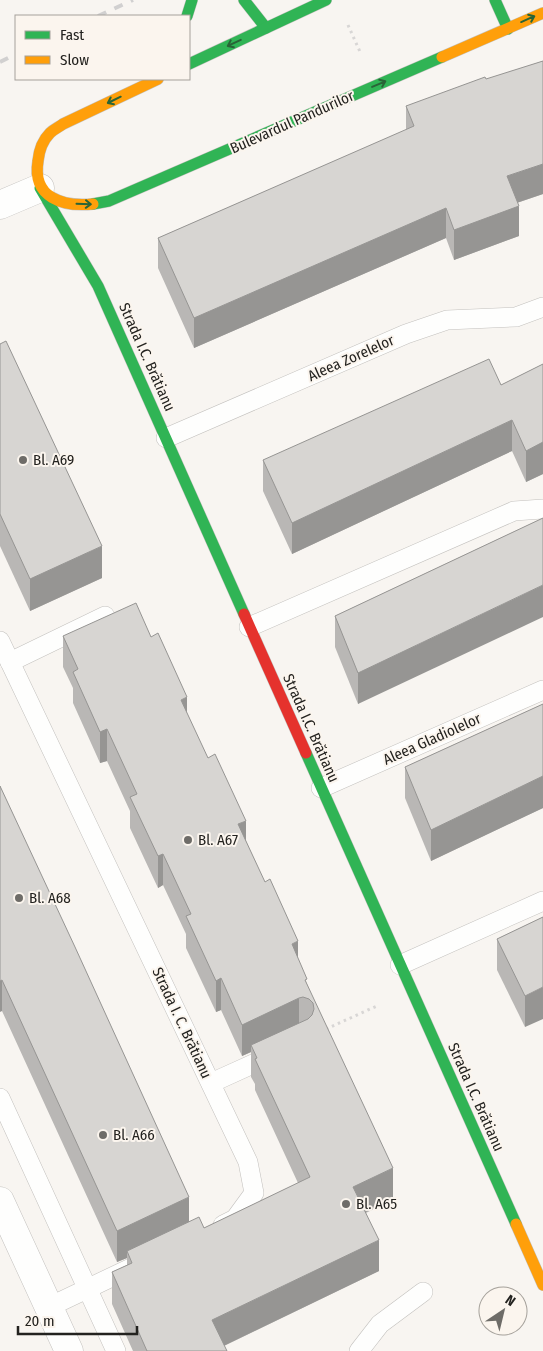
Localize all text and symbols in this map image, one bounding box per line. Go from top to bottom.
one-way arrow [520,14,535,24]
legend [15,15,190,80]
text: Fast [60,26,84,44]
one-way arrow [227,39,242,48]
text: Slow [60,51,89,69]
one-way arrow [371,78,386,88]
street label: Bulevardul Pandurilor [227,86,357,157]
one-way arrow [107,96,122,105]
one-way arrow [76,200,92,209]
street label: Strada I.C. Brătianu [115,300,179,414]
street label: Aleea Zorelelor [305,331,398,385]
place label: Bl. A69 [33,451,74,469]
marker: Bl. A69 [17,454,29,466]
street label: Strada I.C. Brătianu [279,671,343,785]
street label: Aleea Gladiolelor [380,709,484,769]
place label: Bl. A67 [198,831,238,849]
marker: Bl. A67 [182,834,194,846]
place label: Bl. A68 [29,889,71,907]
marker: Bl. A68 [13,892,25,904]
street label: Strada I. C. Brătianu [148,965,216,1081]
street label: Strada I.C. Brătianu [444,1040,508,1154]
place label: Bl. A66 [113,1126,155,1144]
marker: Bl. A66 [97,1129,109,1141]
place label: Bl. A65 [356,1195,397,1213]
marker: Bl. A65 [340,1198,352,1210]
north arrow [478,1286,528,1336]
text: N [502,1291,518,1310]
scale bar [18,1304,136,1336]
text: 20 m [25,1312,55,1330]

